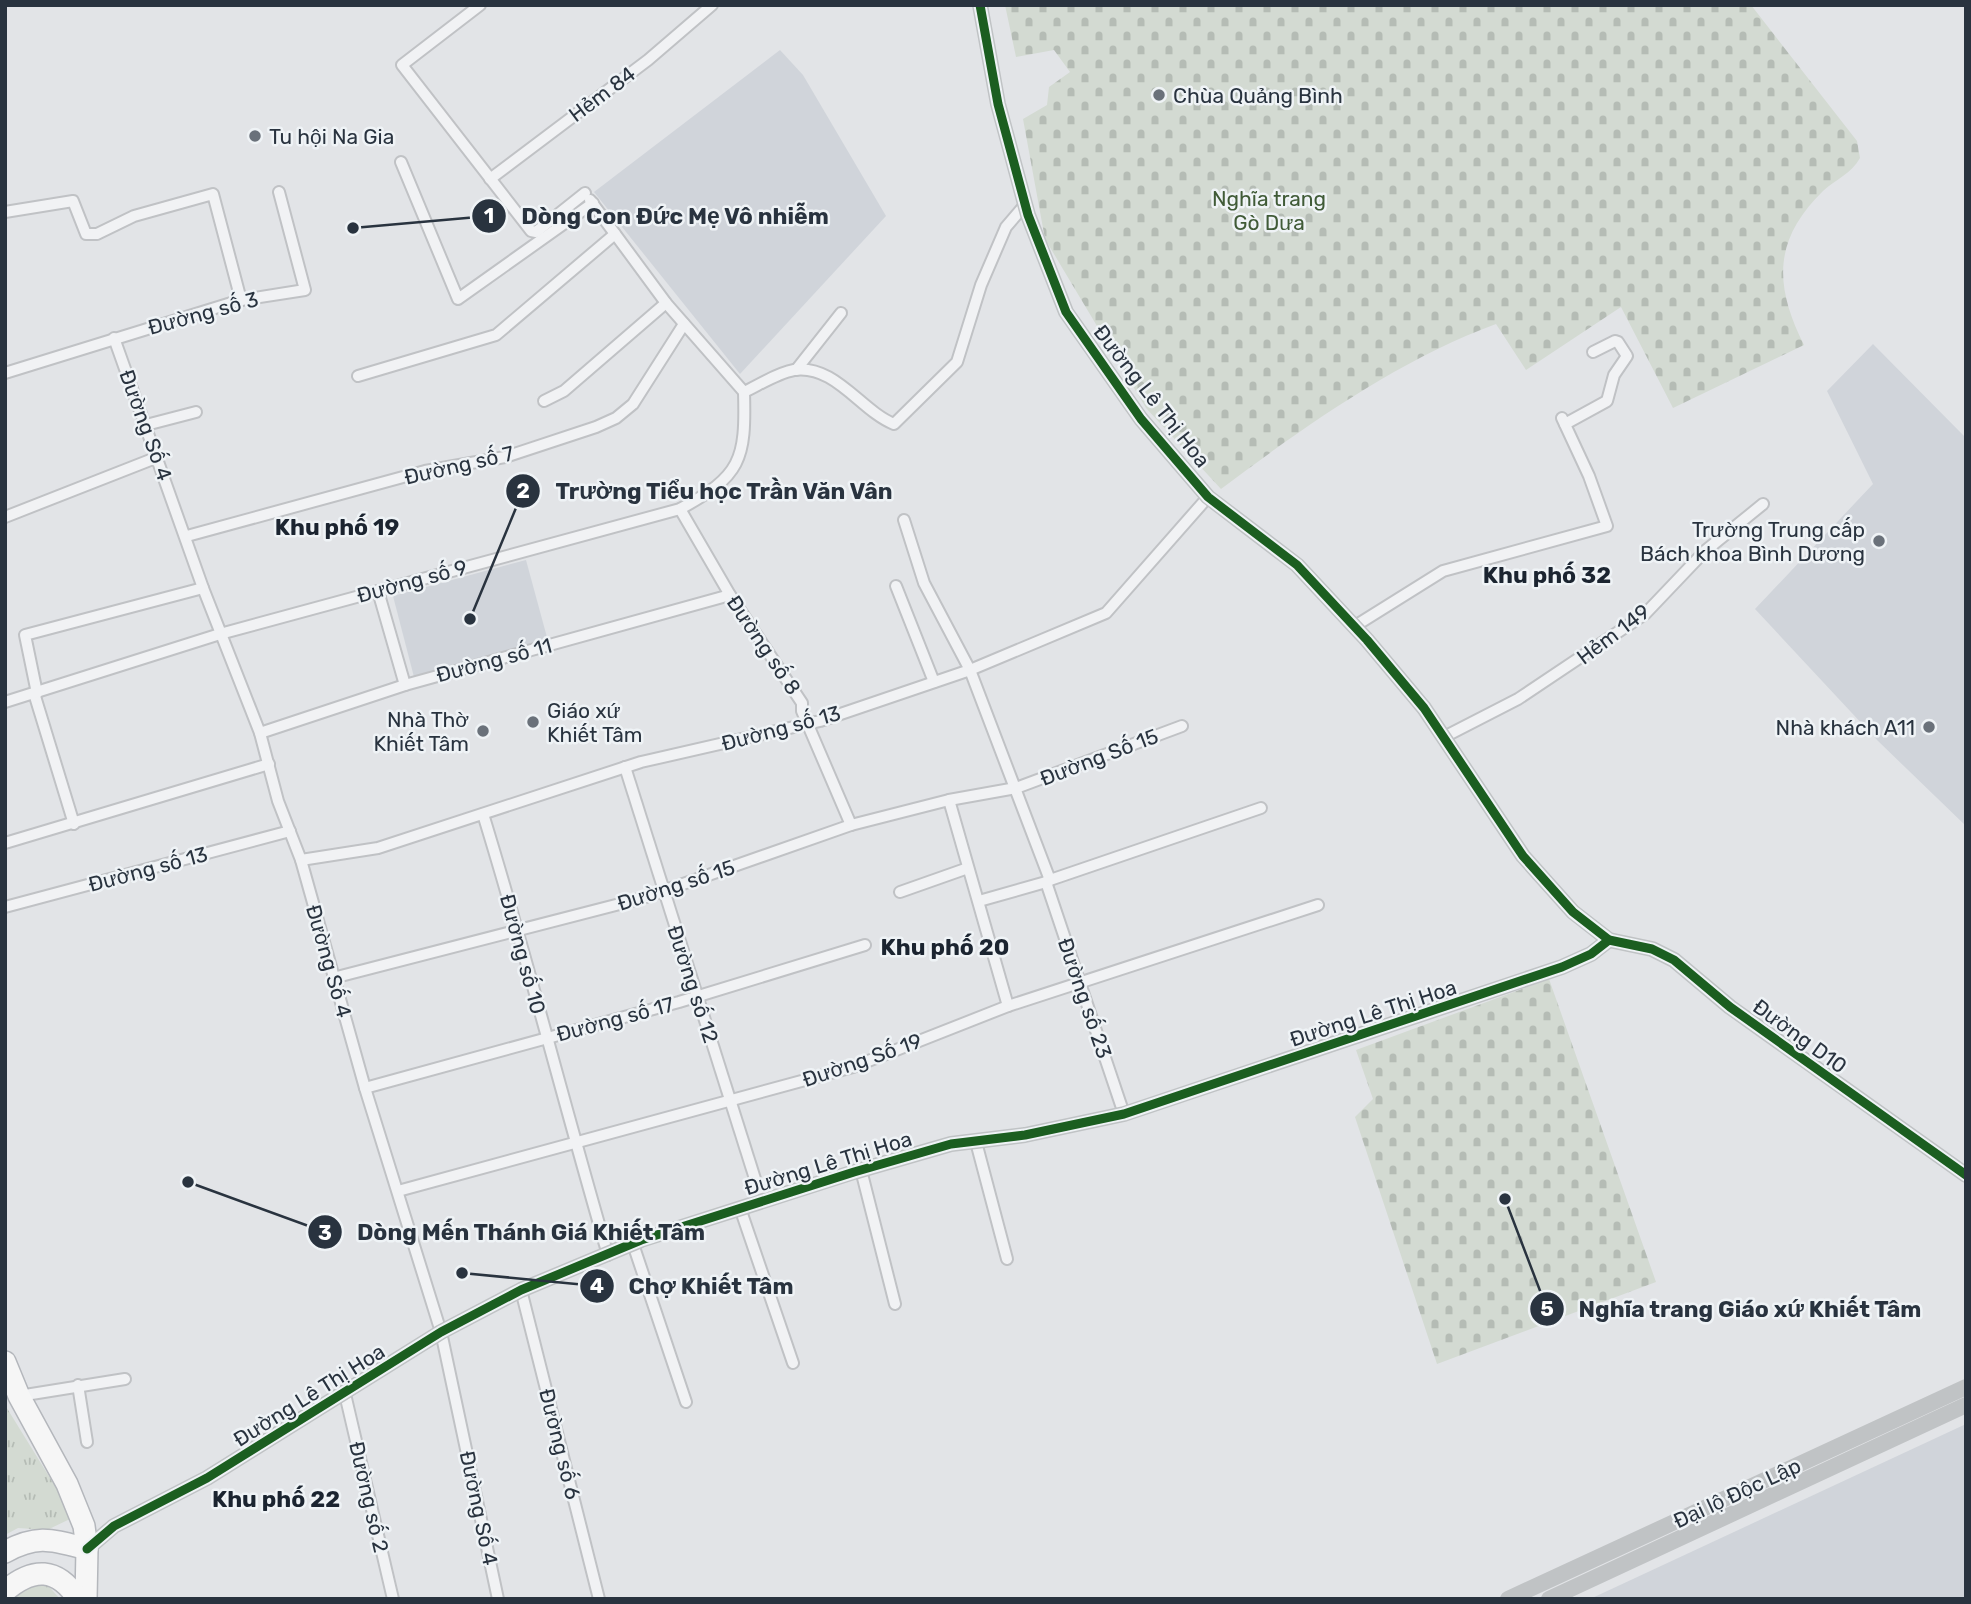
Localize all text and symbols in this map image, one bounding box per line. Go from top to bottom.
street label: Hẻm 84 [564,61,640,127]
place label: Chùa Quảng Bình [1173,83,1343,108]
marker: Chùa Quảng Bình [1151,87,1167,103]
place label: Tu hội Na Gia [269,124,394,149]
marker: Tu hội Na Gia [247,128,263,144]
park label: Nghĩa trang Gò Dưa [1212,186,1326,235]
callout: Dòng Con Đức Mẹ Vô nhiễm [471,194,843,238]
text: Dòng Con Đức Mẹ Vô nhiễm [521,202,829,230]
text: 1 [484,203,494,228]
street label: Đường số 3 [145,286,261,340]
street label: Đường Lê Thị Hoa [1089,320,1215,472]
street label: Đường Số 4 [114,366,178,484]
street label: Đường số 7 [402,440,516,490]
callout: Trường Tiểu học Trần Văn Vân [505,469,908,513]
text: Trường Tiểu học Trần Văn Vân [555,477,893,505]
text: 2 [516,478,530,503]
district label: Khu phố 19 [275,513,399,541]
place label: Trường Trung cấp Bách khoa Bình Dương [1640,517,1865,566]
marker: Trường Trung cấp Bách khoa Bình Dương [1871,533,1887,549]
street label: Đường số 9 [354,554,470,608]
district label: Khu phố 32 [1483,561,1611,589]
street label: Đường số 8 [722,591,806,699]
street label: Hẻm 149 [1572,598,1654,670]
street label: Đường số 11 [433,633,555,687]
place label: Giáo xứ Khiết Tâm [547,698,643,747]
street label: Đường số 13 [719,700,843,756]
place label: Nhà Thờ Khiết Tâm [374,707,469,756]
marker: Giáo xứ Khiết Tâm [525,714,541,730]
place label: Nhà khách A11 [1776,715,1915,740]
marker: Nhà khách A11 [1921,719,1937,735]
marker: Nhà Thờ Khiết Tâm [475,723,491,739]
street label: Đường Số 15 [1036,723,1162,791]
street label: Đường số 13 [86,841,210,897]
street label: Đường số 15 [614,854,738,916]
street label: Đường số 10 [495,891,551,1017]
street label: Đường Số 4 [301,902,357,1020]
street label: Đường số 12 [662,922,724,1046]
district label: Khu phố 20 [881,933,1009,961]
street label: Đường số 23 [1053,934,1117,1062]
street label: Đường Lê Thị Hoa [1286,974,1460,1052]
street label: Đường số 17 [554,991,677,1047]
street label: Đường D10 [1748,994,1852,1078]
street label: Đường Số 19 [799,1028,925,1092]
street label: Đường Lê Thị Hoa [741,1126,915,1200]
callout: Dòng Mến Thánh Giá Khiết Tâm [308,1210,720,1254]
text: Dòng Mến Thánh Giá Khiết Tâm [357,1218,705,1246]
text: 3 [318,1220,332,1245]
callout: Chợ Khiết Tâm [579,1264,808,1308]
text: Chợ Khiết Tâm [629,1272,793,1300]
text: 4 [590,1273,604,1298]
callout: Nghĩa trang Giáo xứ Khiết Tâm [1529,1287,1936,1331]
text: Nghĩa trang Giáo xứ Khiết Tâm [1579,1295,1921,1323]
text: 5 [1540,1296,1554,1321]
street label: Đường Lê Thị Hoa [229,1338,389,1452]
street label: Đường số 6 [534,1386,586,1502]
street label: Đường số 2 [344,1439,394,1555]
street label: Đường Số 4 [455,1449,503,1567]
street label: Đại lộ Độc Lập [1669,1453,1805,1533]
district label: Khu phố 22 [212,1485,340,1513]

